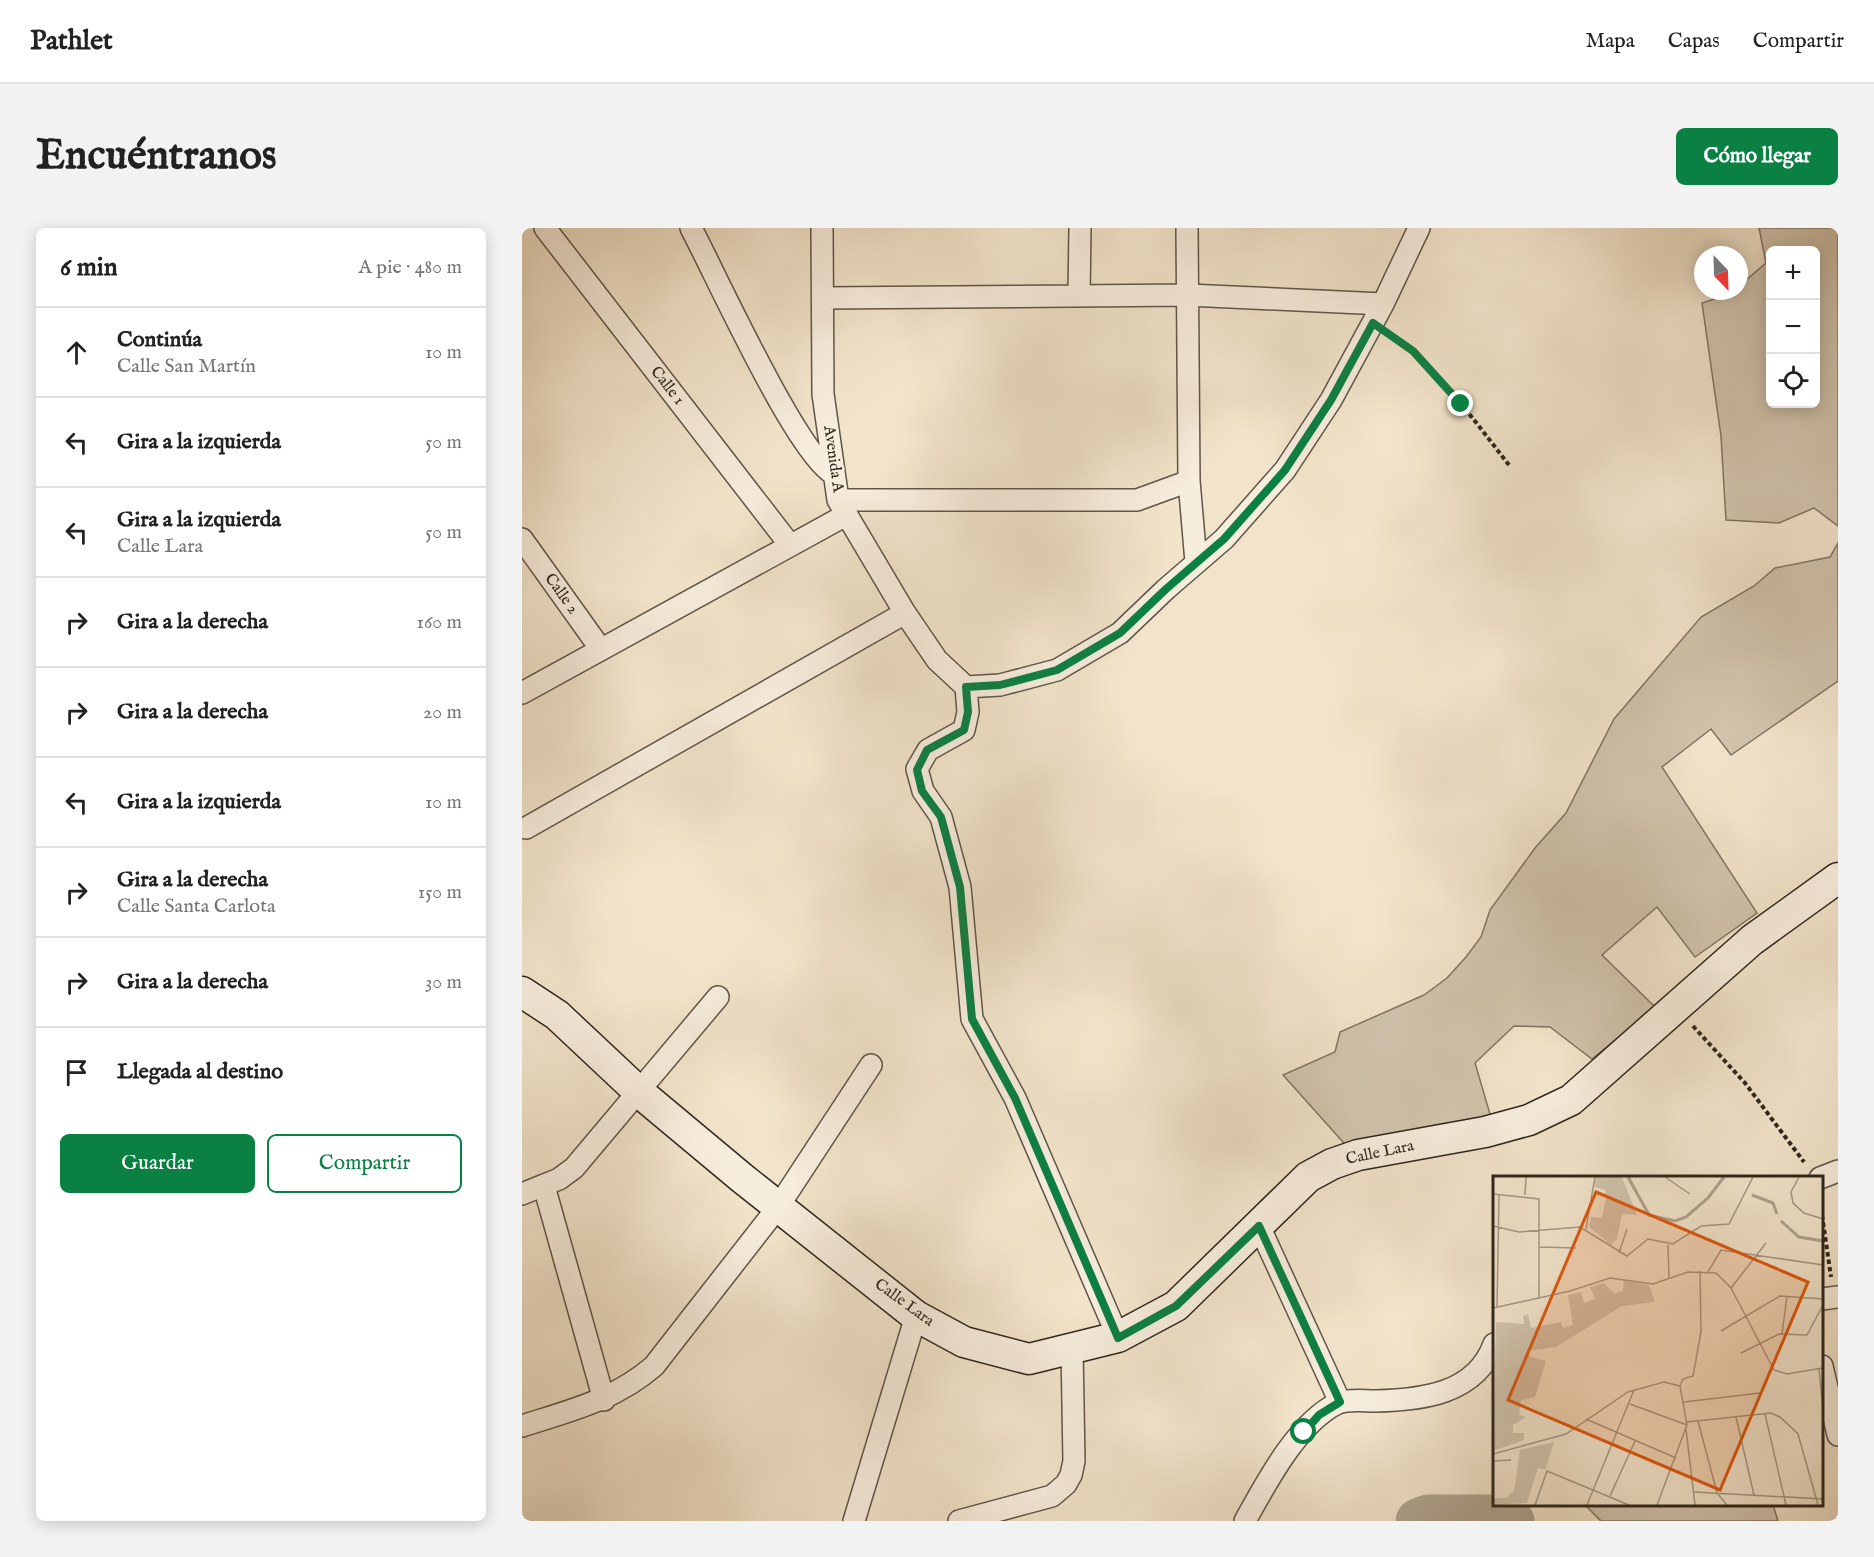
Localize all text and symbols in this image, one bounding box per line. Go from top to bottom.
text: Pathlet [30,24,113,59]
text: Mapa [1586,28,1635,55]
text: Capas [1668,28,1720,55]
text: Compartir [1753,28,1844,55]
button: Cómo llegar [1676,128,1838,185]
text: Encuéntranos [36,130,277,183]
north arrow [1694,246,1748,300]
map controls [1766,246,1820,408]
button: + [1766,246,1820,300]
text: 6 min [60,251,118,284]
text: A pie · 480 m [358,255,462,280]
button: − [1766,300,1820,354]
text: Continúa [117,326,202,354]
icon: ahead [60,336,93,369]
text: 10 m [425,340,462,365]
text: Calle San Martín [117,354,256,379]
button: locate [1766,354,1820,408]
street label: Calle 1 [646,363,688,409]
route end [1447,390,1473,416]
street label: Avenida A [818,423,848,495]
icon: left [60,426,93,459]
text: Gira a la izquierda [117,428,281,456]
text: 50 m [425,430,462,455]
text: Gira a la izquierda [117,506,281,534]
icon: left [60,516,93,549]
text: 50 m [425,520,462,545]
text: Calle Lara [117,534,203,559]
street label: Calle 2 [540,570,582,618]
icon: right [60,606,93,639]
text: Gira a la derecha [117,608,268,636]
text: 160 m [416,610,462,635]
icon: right [60,696,93,729]
text: Gira a la derecha [117,698,268,726]
text: 20 m [423,700,462,725]
icon: left [60,786,93,819]
text: Gira a la izquierda [117,788,281,816]
text: 10 m [425,790,462,815]
text: Gira a la derecha [117,866,268,894]
icon: right [60,876,93,909]
text: 150 m [418,880,462,905]
text: Calle Santa Carlota [117,894,276,919]
icon: right [60,966,93,999]
text: Gira a la derecha [117,968,268,996]
text: 30 m [425,970,462,995]
icon: arrive [60,1056,93,1089]
text: Llegada al destino [117,1058,283,1086]
button: Guardar [60,1134,255,1193]
button: Compartir [267,1134,462,1193]
street label: Calle Lara [1344,1136,1416,1170]
inset map [1493,1176,1823,1506]
street label: Calle Lara [870,1275,938,1331]
route start [1290,1418,1316,1444]

